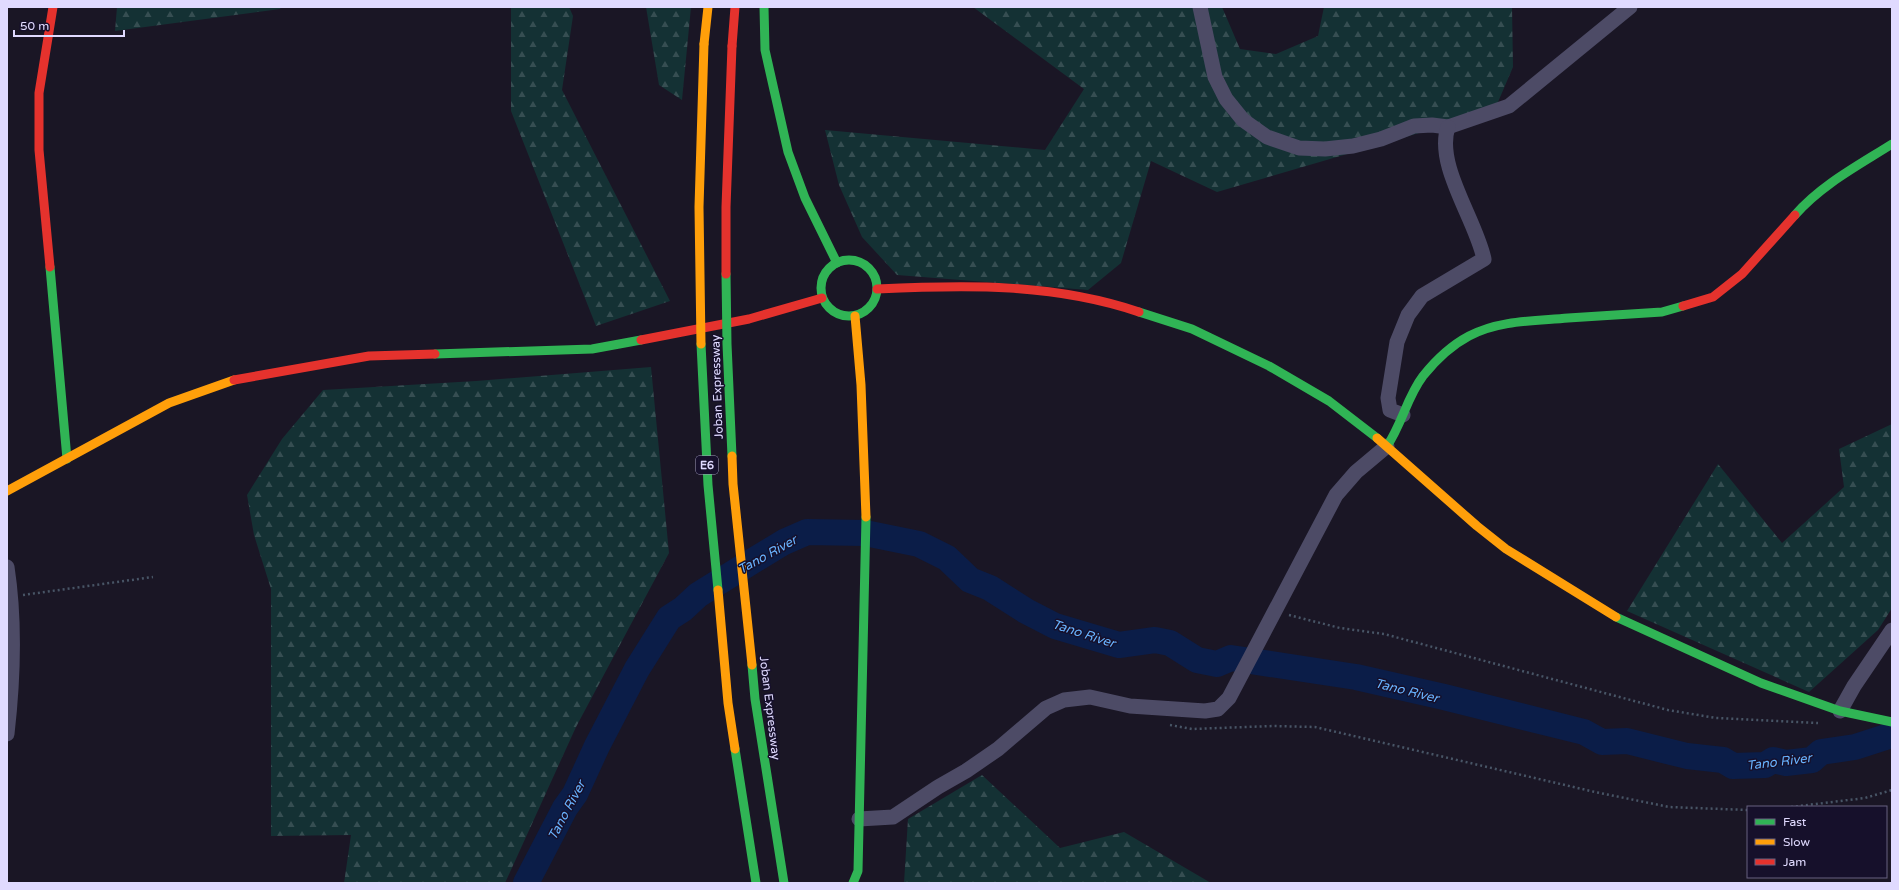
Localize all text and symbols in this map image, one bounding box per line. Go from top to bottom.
scale bar [14,12,124,38]
text: 50 m [20,19,49,33]
street label: Joban Expressway [708,334,726,439]
road number: E6 [696,456,718,474]
water label: Tano River [735,531,802,578]
water label: Tano River [1050,616,1119,652]
street label: Joban Expressway [757,655,783,761]
water label: Tano River [1373,675,1442,707]
water label: Tano River [1746,750,1814,774]
water label: Tano River [545,776,590,843]
legend [1747,806,1887,878]
text: Fast [1783,815,1807,829]
text: Slow [1783,835,1810,849]
text: Jam [1783,855,1806,869]

